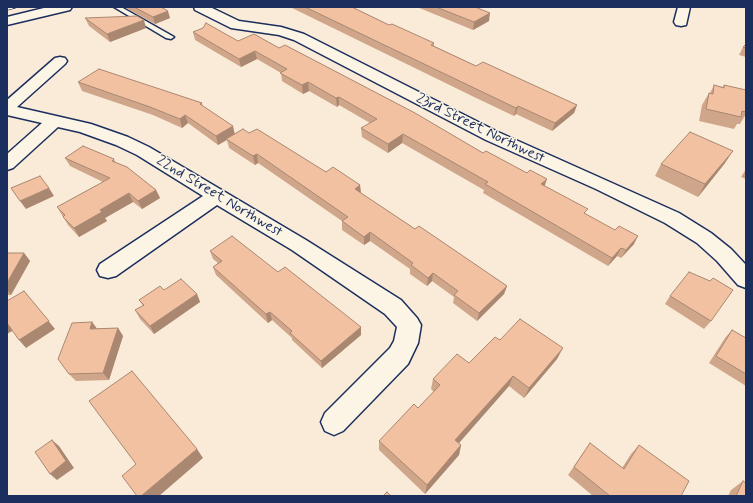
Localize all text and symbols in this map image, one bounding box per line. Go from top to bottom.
street label: 23rd Street Northwest [413,90,547,168]
street label: 22nd Street Northwest [153,152,285,242]

